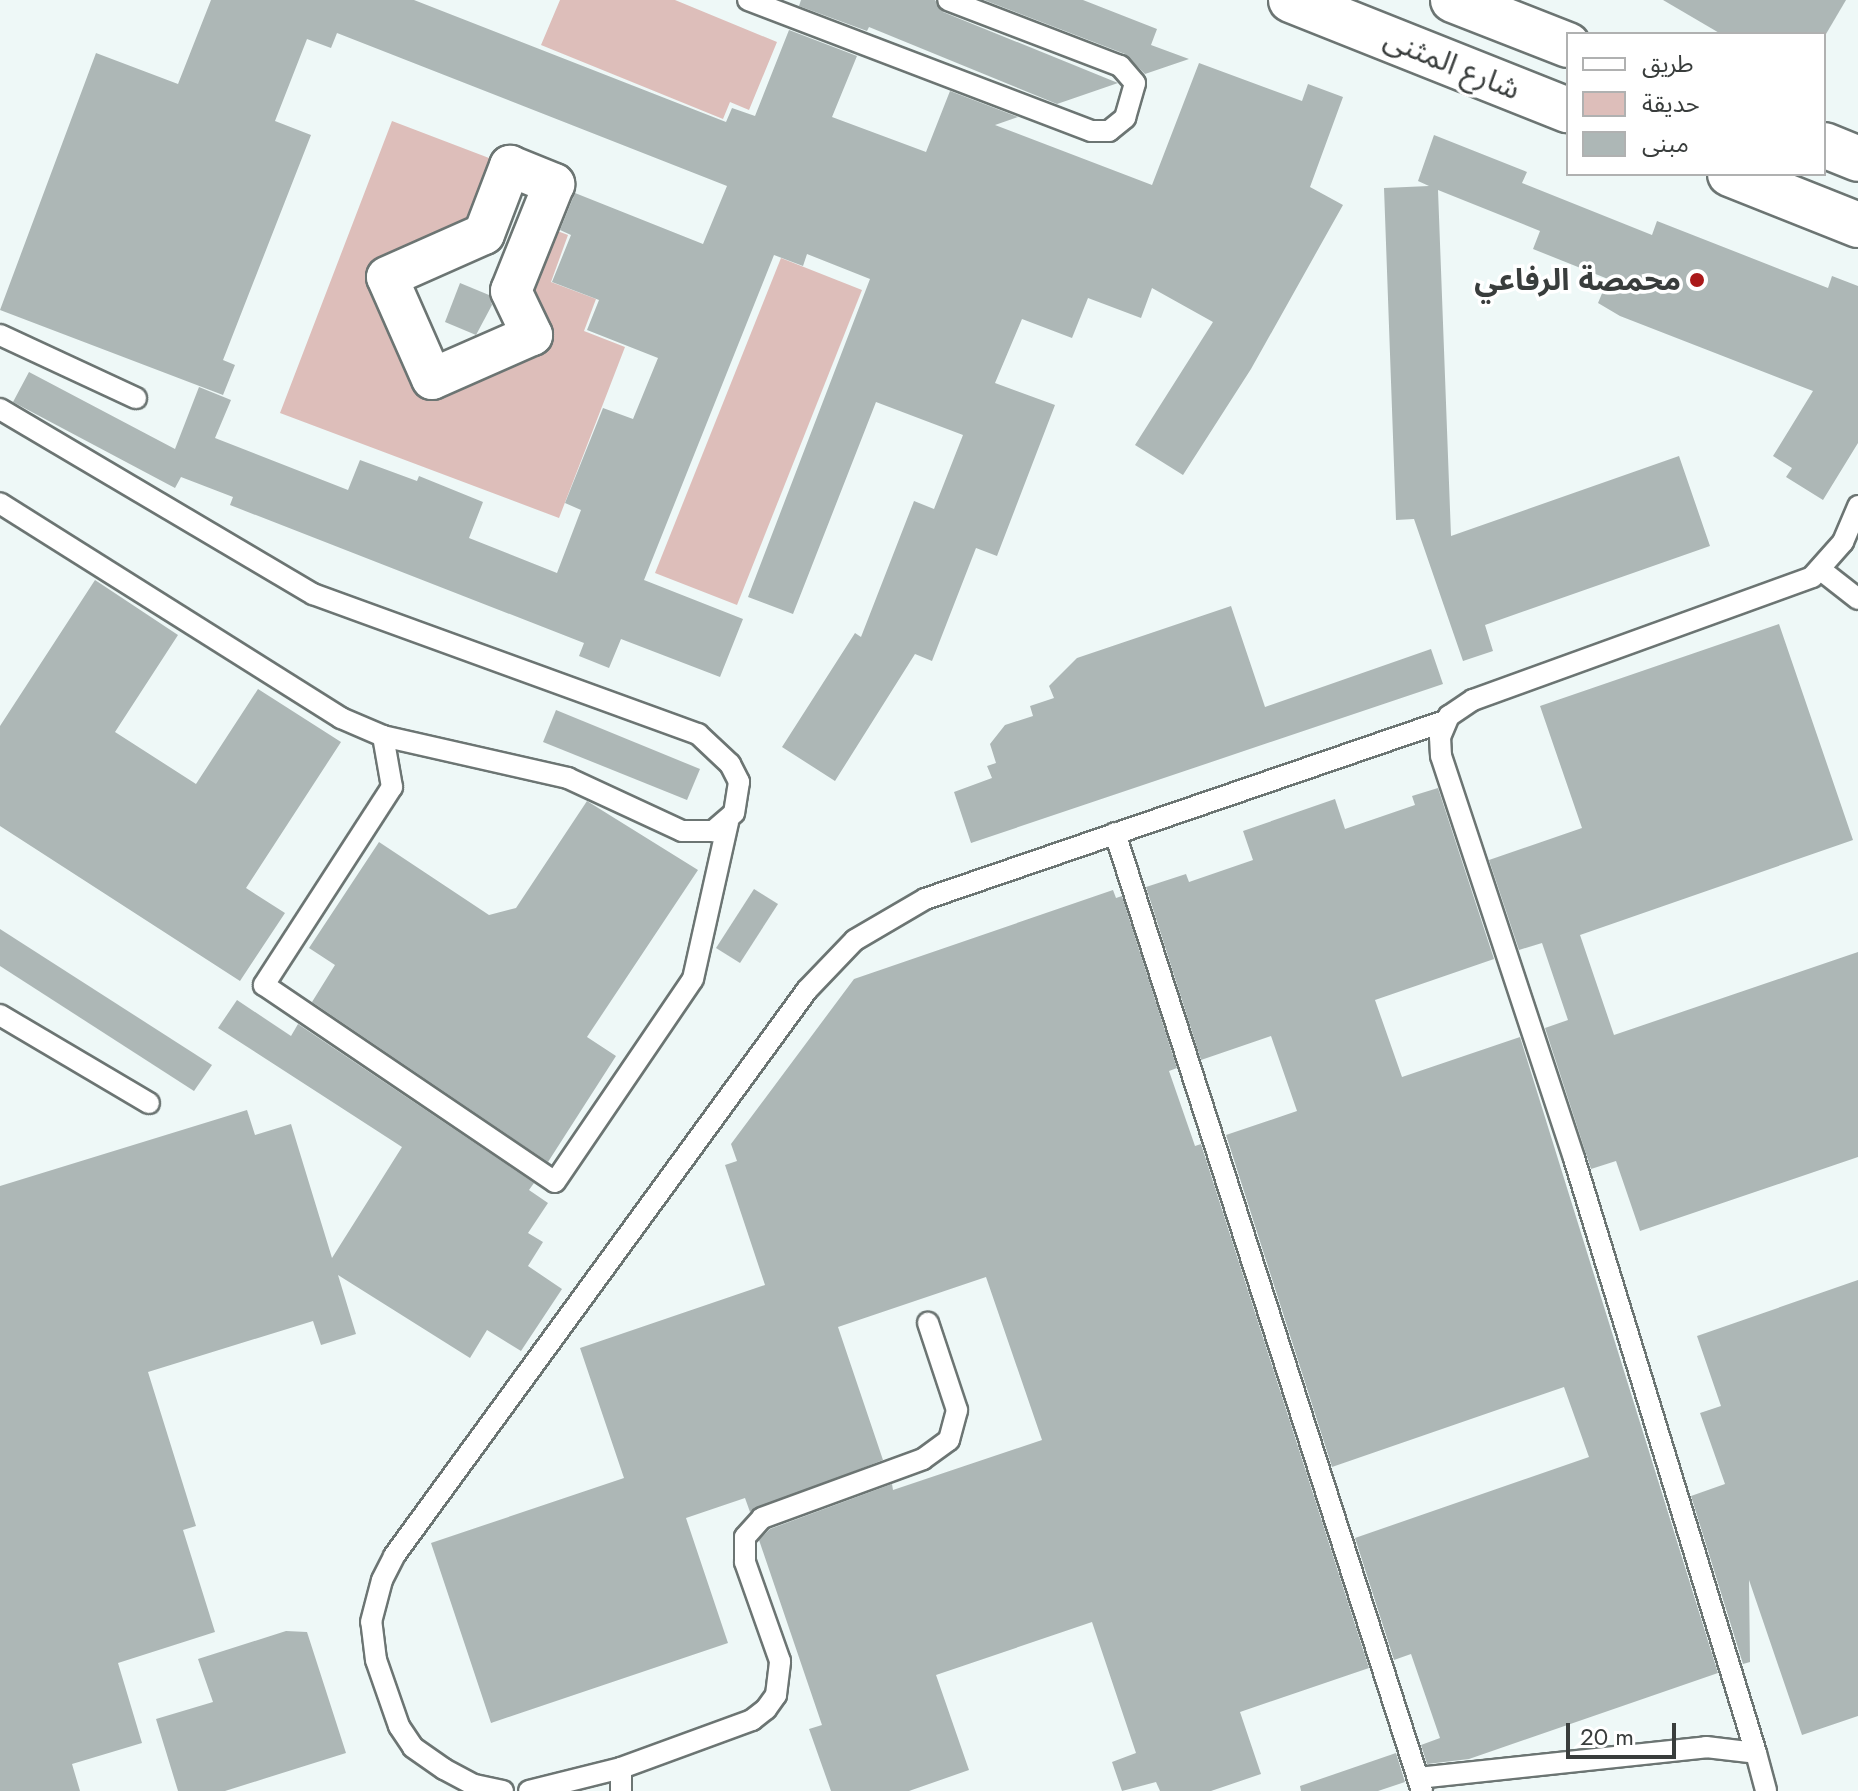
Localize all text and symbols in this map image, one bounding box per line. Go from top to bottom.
street label: شارع المثنى [1379,20,1525,108]
legend [1566,32,1826,176]
text: طريق [1642,46,1694,81]
text: حديقة [1642,86,1700,121]
text: مبنى [1642,126,1689,161]
place label: محمصة الرفاعي [1474,262,1681,298]
marker: محمصة الرفاعي [1688,271,1706,289]
scale bar [1570,1707,1680,1757]
text: 20 m [1580,1719,1634,1754]

